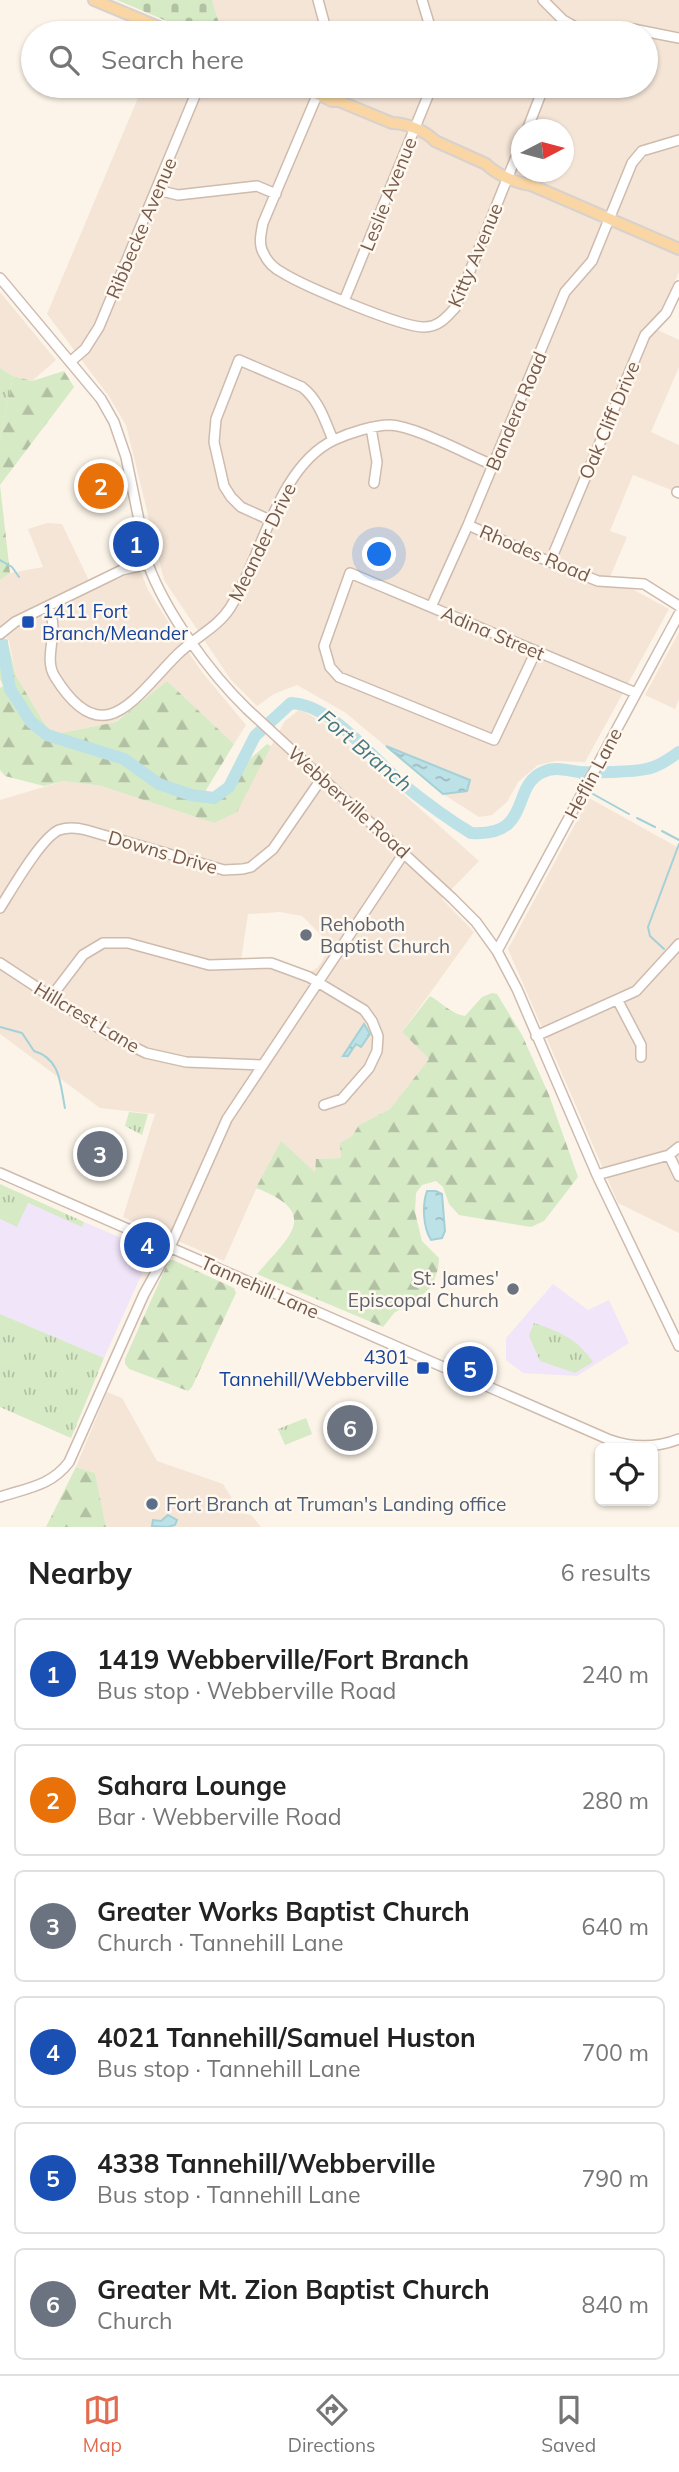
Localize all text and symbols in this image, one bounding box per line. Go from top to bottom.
search box [21,21,658,98]
icon: search [45,41,83,79]
text: Search here [101,43,244,76]
north arrow [511,119,574,182]
street label: Leslie Avenue [354,134,422,254]
street label: Ribbecke Avenue [100,154,182,302]
street label: Kitty Avenue [442,199,508,311]
street label: Bandera Road [480,348,552,474]
street label: Oak Cliff Drive [573,357,645,483]
pin: 2 [78,460,124,512]
street label: Meander Drive [223,479,301,605]
pin: 1 [113,518,159,570]
street label: Rhodes Road [476,519,594,587]
your location [362,537,396,571]
place label: 1411 Fort Branch/Meander [42,599,188,645]
street label: Adina Street [438,600,549,666]
marker: 1411 Fort Branch/Meander [20,614,36,630]
water label: Fort Branch [314,704,418,797]
street label: Heflin Lane [559,723,627,823]
street label: Webberville Road [283,741,415,863]
street label: Downs Drive [105,825,221,879]
place label: Rehoboth Baptist Church [320,912,450,958]
marker: Rehoboth Baptist Church [298,927,314,943]
street label: Hillcrest Lane [30,976,144,1058]
pin: 3 [77,1128,123,1180]
pin: 4 [124,1219,170,1271]
street label: Tannehill Lane [197,1250,323,1324]
place label: St. James' Episcopal Church [348,1266,499,1312]
marker: St. James' Episcopal Church [505,1281,521,1297]
pin: 5 [447,1343,493,1395]
place label: 4301 Tannehill/Webberville [219,1345,409,1391]
marker: 4301 Tannehill/Webberville [415,1360,431,1376]
pin: 6 [327,1402,373,1454]
map controls [595,1443,658,1506]
button: locate [595,1443,658,1506]
place label: Fort Branch at Truman's Landing office [166,1492,506,1516]
marker: Fort Branch at Truman's Landing office [144,1496,160,1512]
text: Nearby [28,1554,132,1592]
text: 6 results [561,1558,651,1587]
text: 1419 Webberville/Fort Branch [97,1643,469,1676]
text: 1 [46,1660,60,1689]
text: 240 m [581,1660,649,1689]
text: Bus stop · Webberville Road [97,1676,396,1705]
text: Sahara Lounge [97,1769,286,1802]
text: 2 [46,1786,60,1815]
text: 280 m [581,1786,649,1815]
text: Bar · Webberville Road [97,1802,342,1831]
text: Greater Works Baptist Church [97,1895,470,1928]
text: 3 [46,1912,60,1941]
text: 640 m [581,1912,649,1941]
text: Church · Tannehill Lane [97,1928,344,1957]
text: 4021 Tannehill/Samuel Huston [97,2021,476,2054]
text: 4 [46,2038,60,2067]
text: 700 m [581,2038,649,2067]
text: Bus stop · Tannehill Lane [97,2054,360,2083]
text: 4338 Tannehill/Webberville [97,2147,436,2180]
text: 5 [46,2164,60,2193]
text: 790 m [581,2164,649,2193]
text: Bus stop · Tannehill Lane [97,2180,360,2209]
text: Greater Mt. Zion Baptist Church [97,2273,490,2306]
text: 6 [46,2290,60,2319]
text: 840 m [581,2290,649,2319]
text: Church [97,2306,173,2335]
tab: Map [83,2391,122,2457]
tab: Directions [288,2391,376,2457]
tab: Saved [541,2391,596,2457]

